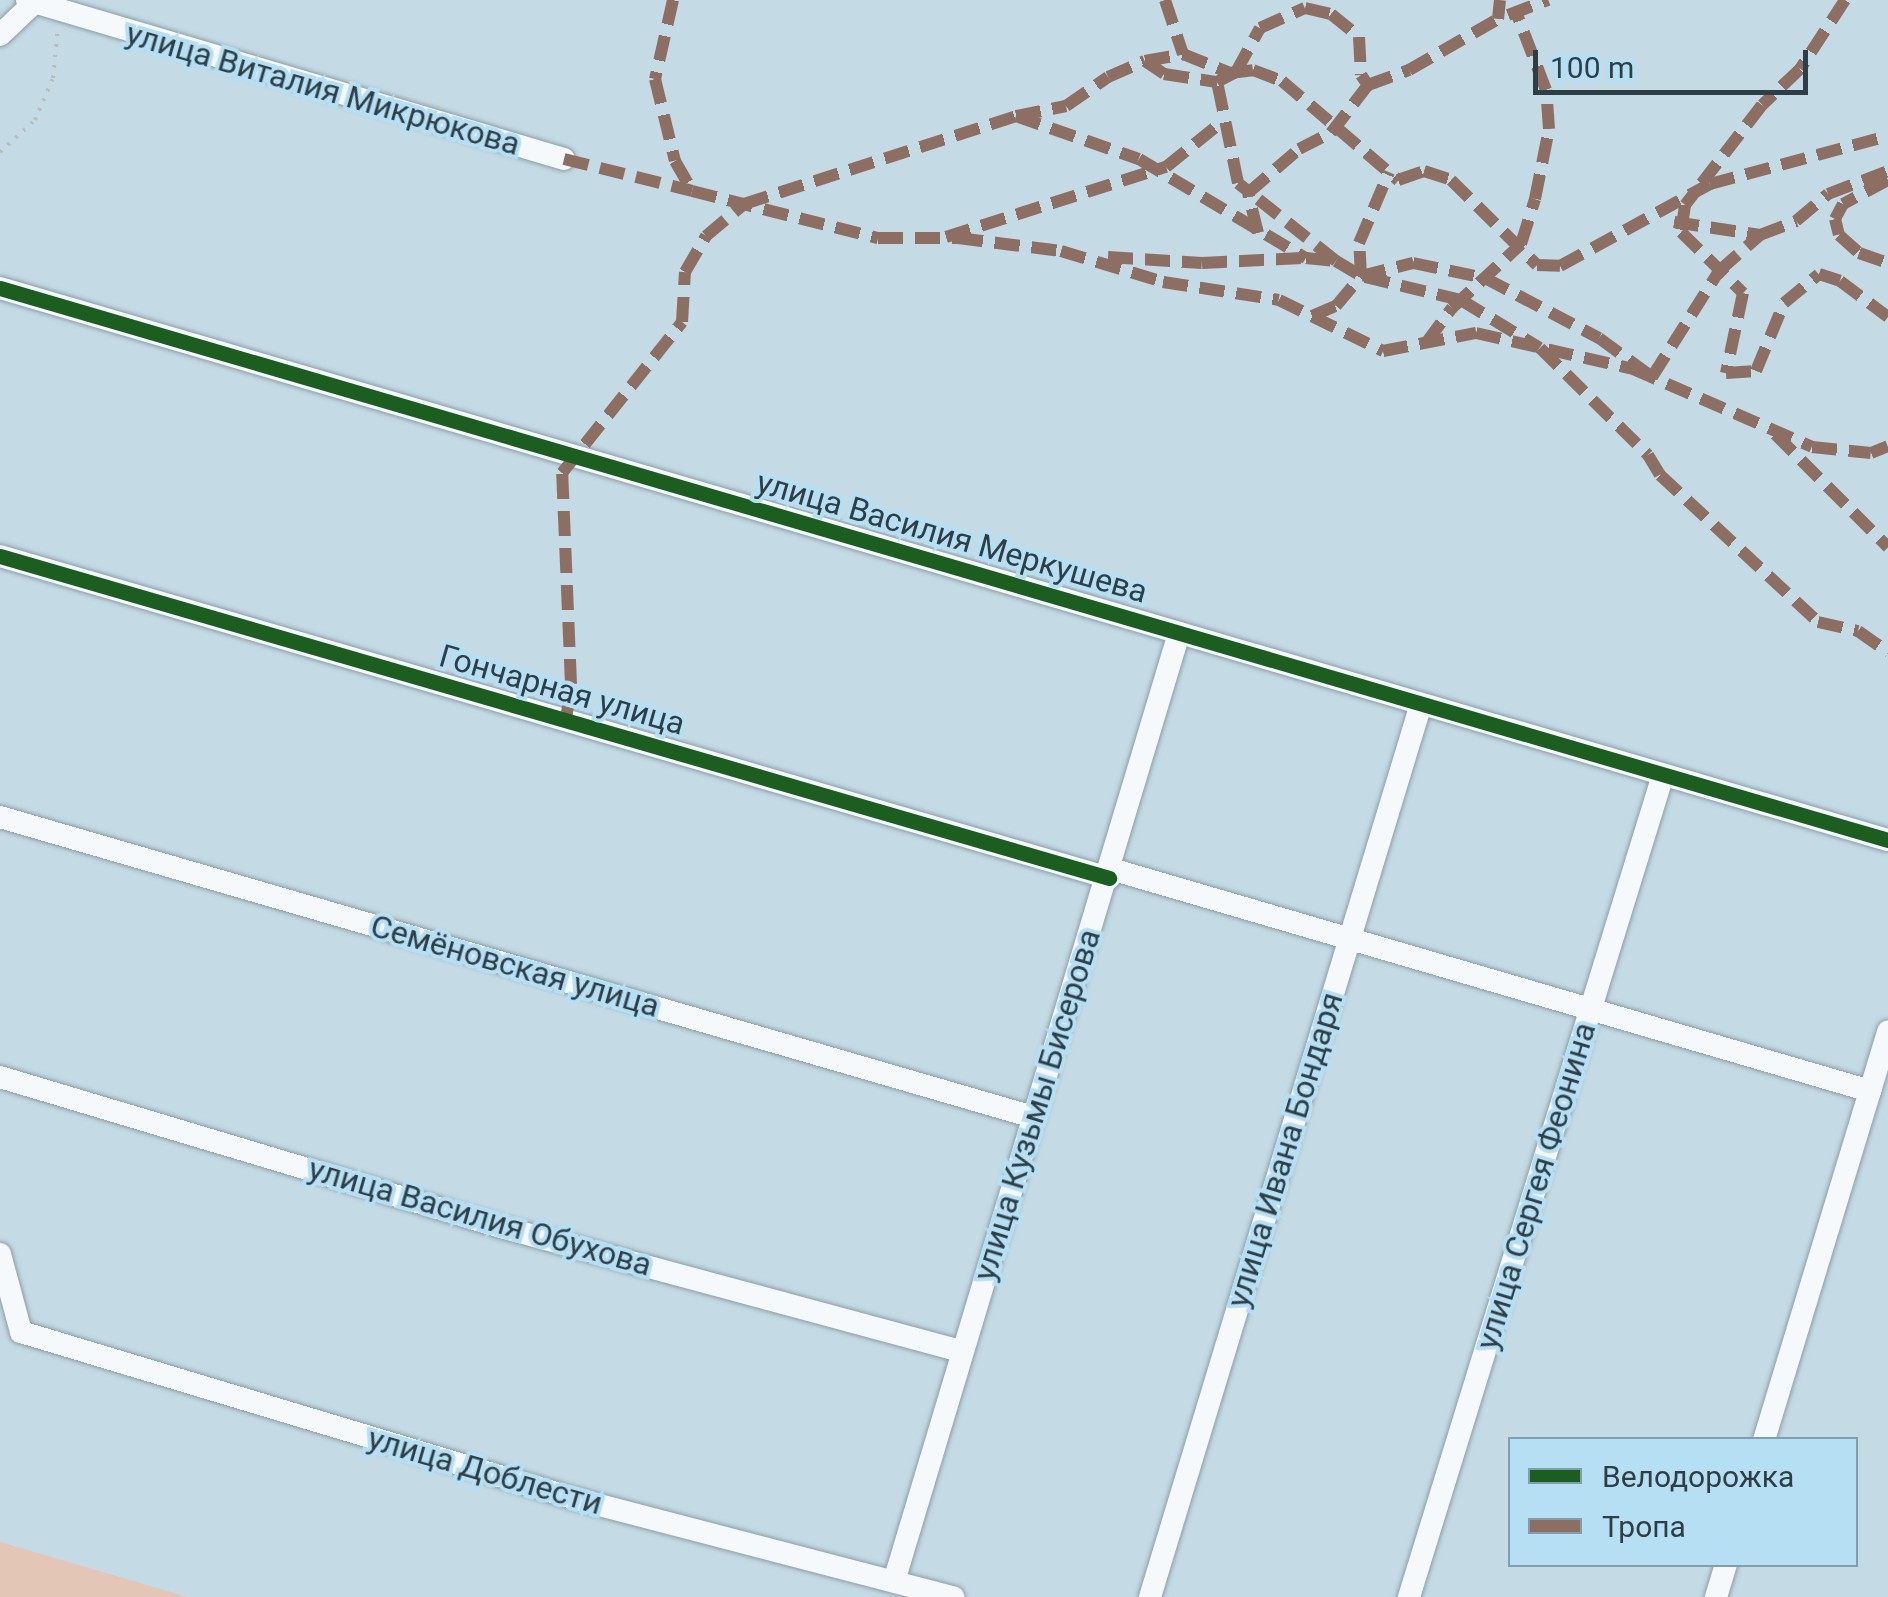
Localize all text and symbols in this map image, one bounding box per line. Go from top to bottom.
street label: улица Виталия Микрюкова [122,14,524,164]
scale bar [1538,30,1813,92]
text: 100 m [1550,50,1634,85]
street label: улица Василия Меркушева [752,463,1152,611]
street label: Гончарная улица [435,637,689,743]
street label: Семёновская улица [366,906,664,1026]
street label: улица Кузьмы Бисерова [965,925,1109,1285]
street label: улица Ивана Бондаря [1219,988,1351,1312]
street label: улица Сергея Феонина [1468,1018,1604,1354]
street label: улица Василия Обухова [304,1150,656,1284]
street label: улица Доблести [363,1419,607,1523]
legend [1508,1437,1858,1567]
text: Велодорожка [1602,1459,1794,1494]
text: Тропа [1602,1509,1686,1544]

